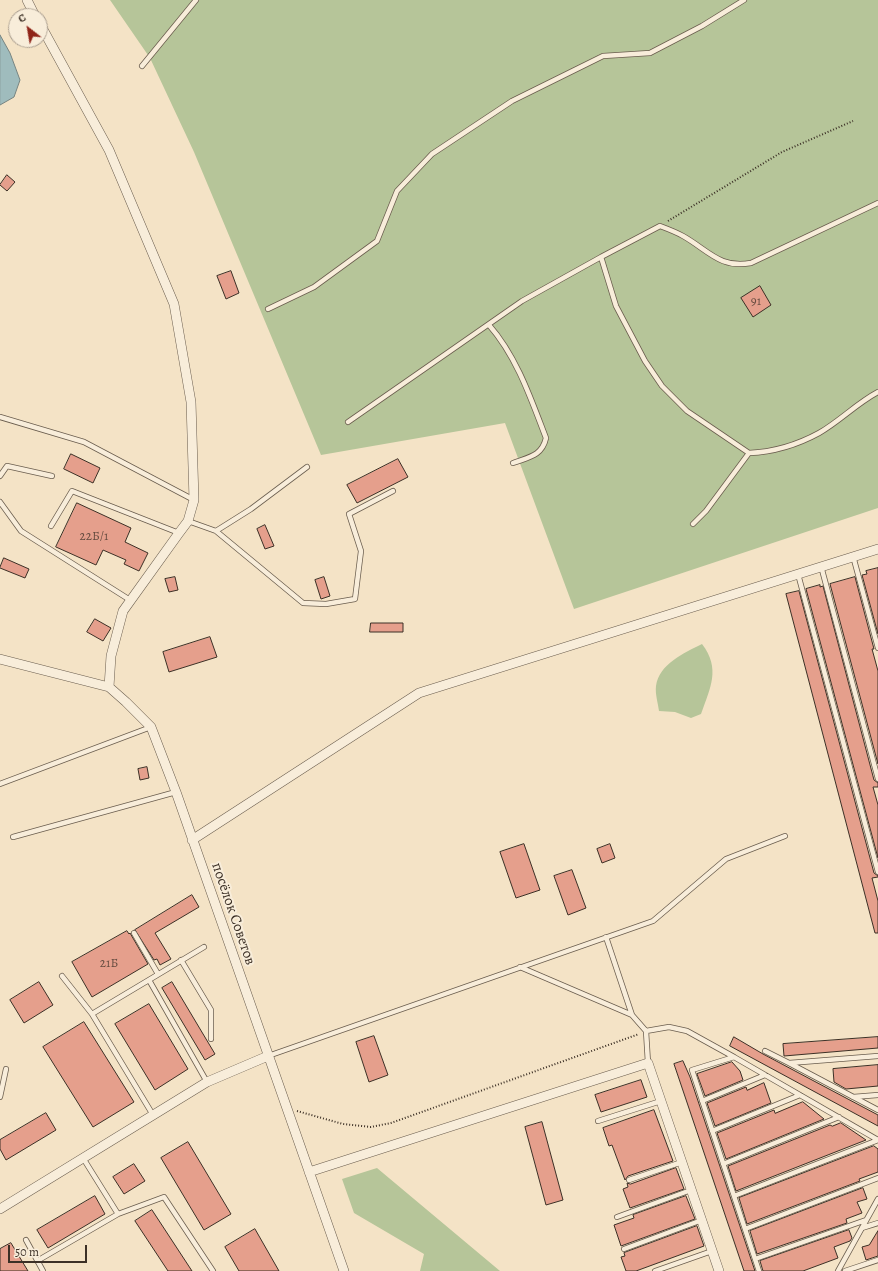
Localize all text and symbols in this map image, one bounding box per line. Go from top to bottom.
north arrow [8,8,48,48]
text: С [15,10,29,26]
house number: 91 [751,294,761,310]
house number: 22Б/1 [80,529,108,545]
street label: посёлок Советов [207,860,259,968]
house number: 21Б [100,956,118,972]
scale bar [10,1237,89,1263]
text: 50 m [15,1244,39,1260]

